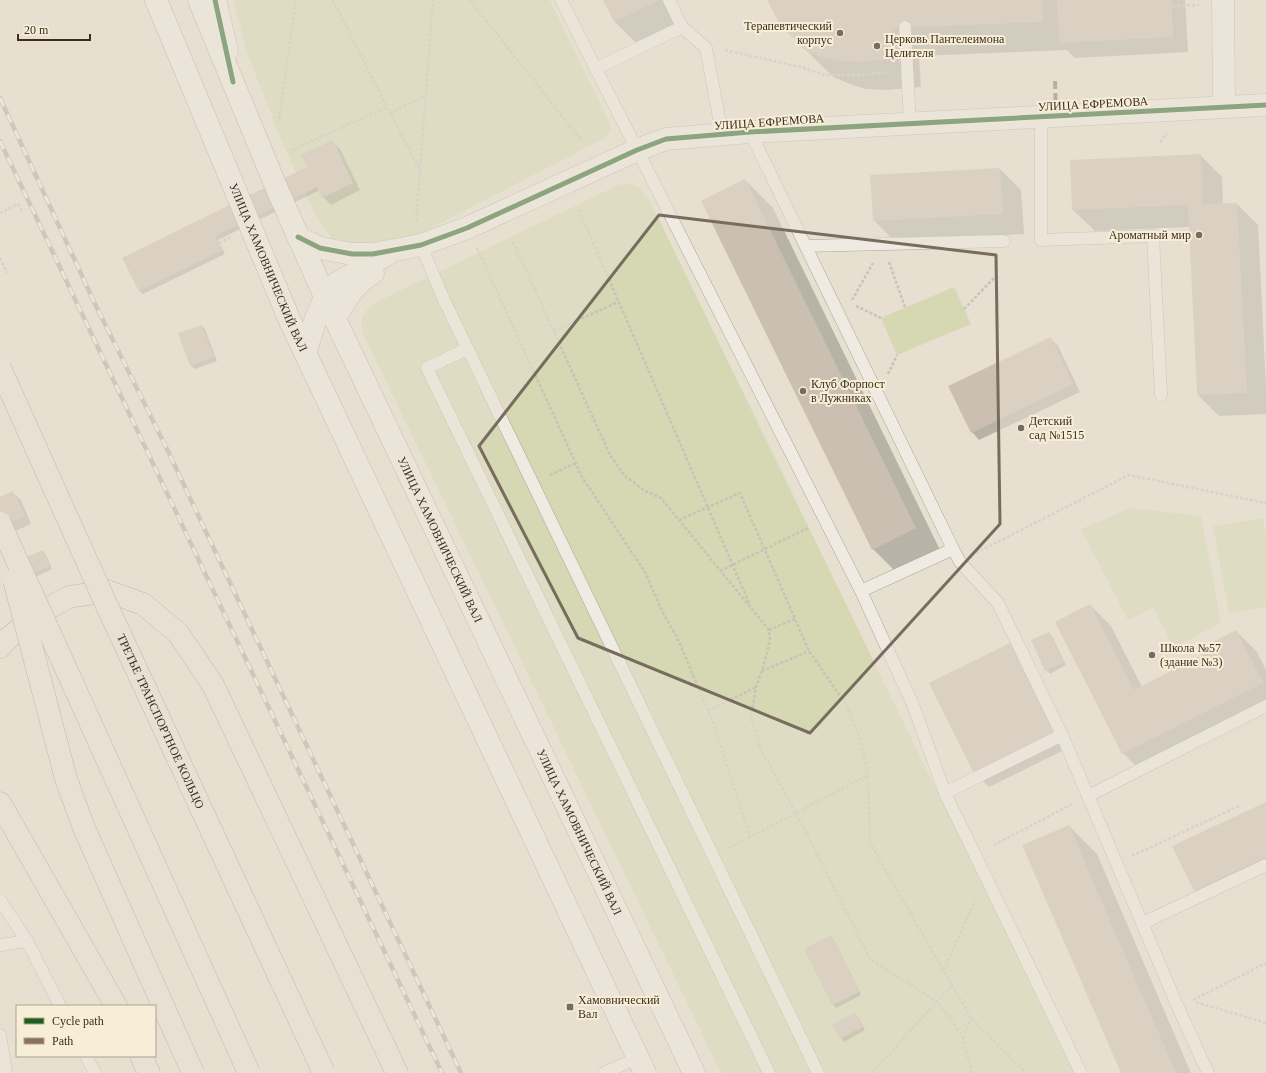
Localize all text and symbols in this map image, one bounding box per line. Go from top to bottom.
scale bar [18,16,90,42]
place label: Терапевтический корпус [744,19,833,47]
text: 20 m [24,23,49,37]
marker: Терапевтический корпус [835,28,845,38]
place label: Церковь Пантелеимона Целителя [885,32,1005,60]
marker: Церковь Пантелеимона Целителя [872,41,882,51]
street label: УЛИЦА ЕФРЕМОВА [1038,94,1149,114]
street label: УЛИЦА ЕФРЕМОВА [713,111,825,133]
street label: УЛИЦА ХАМОВНИЧЕСКИЙ ВАЛ [226,181,310,354]
place label: Ароматный мир [1109,228,1191,242]
marker: Ароматный мир [1194,230,1204,240]
place label: Клуб Форпост в Лужниках [811,377,885,405]
marker: Клуб Форпост в Лужниках [798,386,808,396]
place label: Детский сад №1515 [1029,414,1084,442]
marker: Детский сад №1515 [1016,423,1026,433]
street label: УЛИЦА ХАМОВНИЧЕСКИЙ ВАЛ [395,454,485,625]
street label: ТРЕТЬЕ ТРАНСПОРТНОЕ КОЛЬЦО [114,632,207,811]
place label: Школа №57 (здание №3) [1160,641,1223,669]
marker: Школа №57 (здание №3) [1147,650,1157,660]
street label: УЛИЦА ХАМОВНИЧЕСКИЙ ВАЛ [534,747,625,917]
place label: Хамовнический Вал [578,993,660,1021]
marker: Хамовнический Вал [565,1002,575,1012]
legend [16,1005,156,1057]
text: Cycle path [52,1014,104,1028]
text: Path [52,1034,73,1048]

